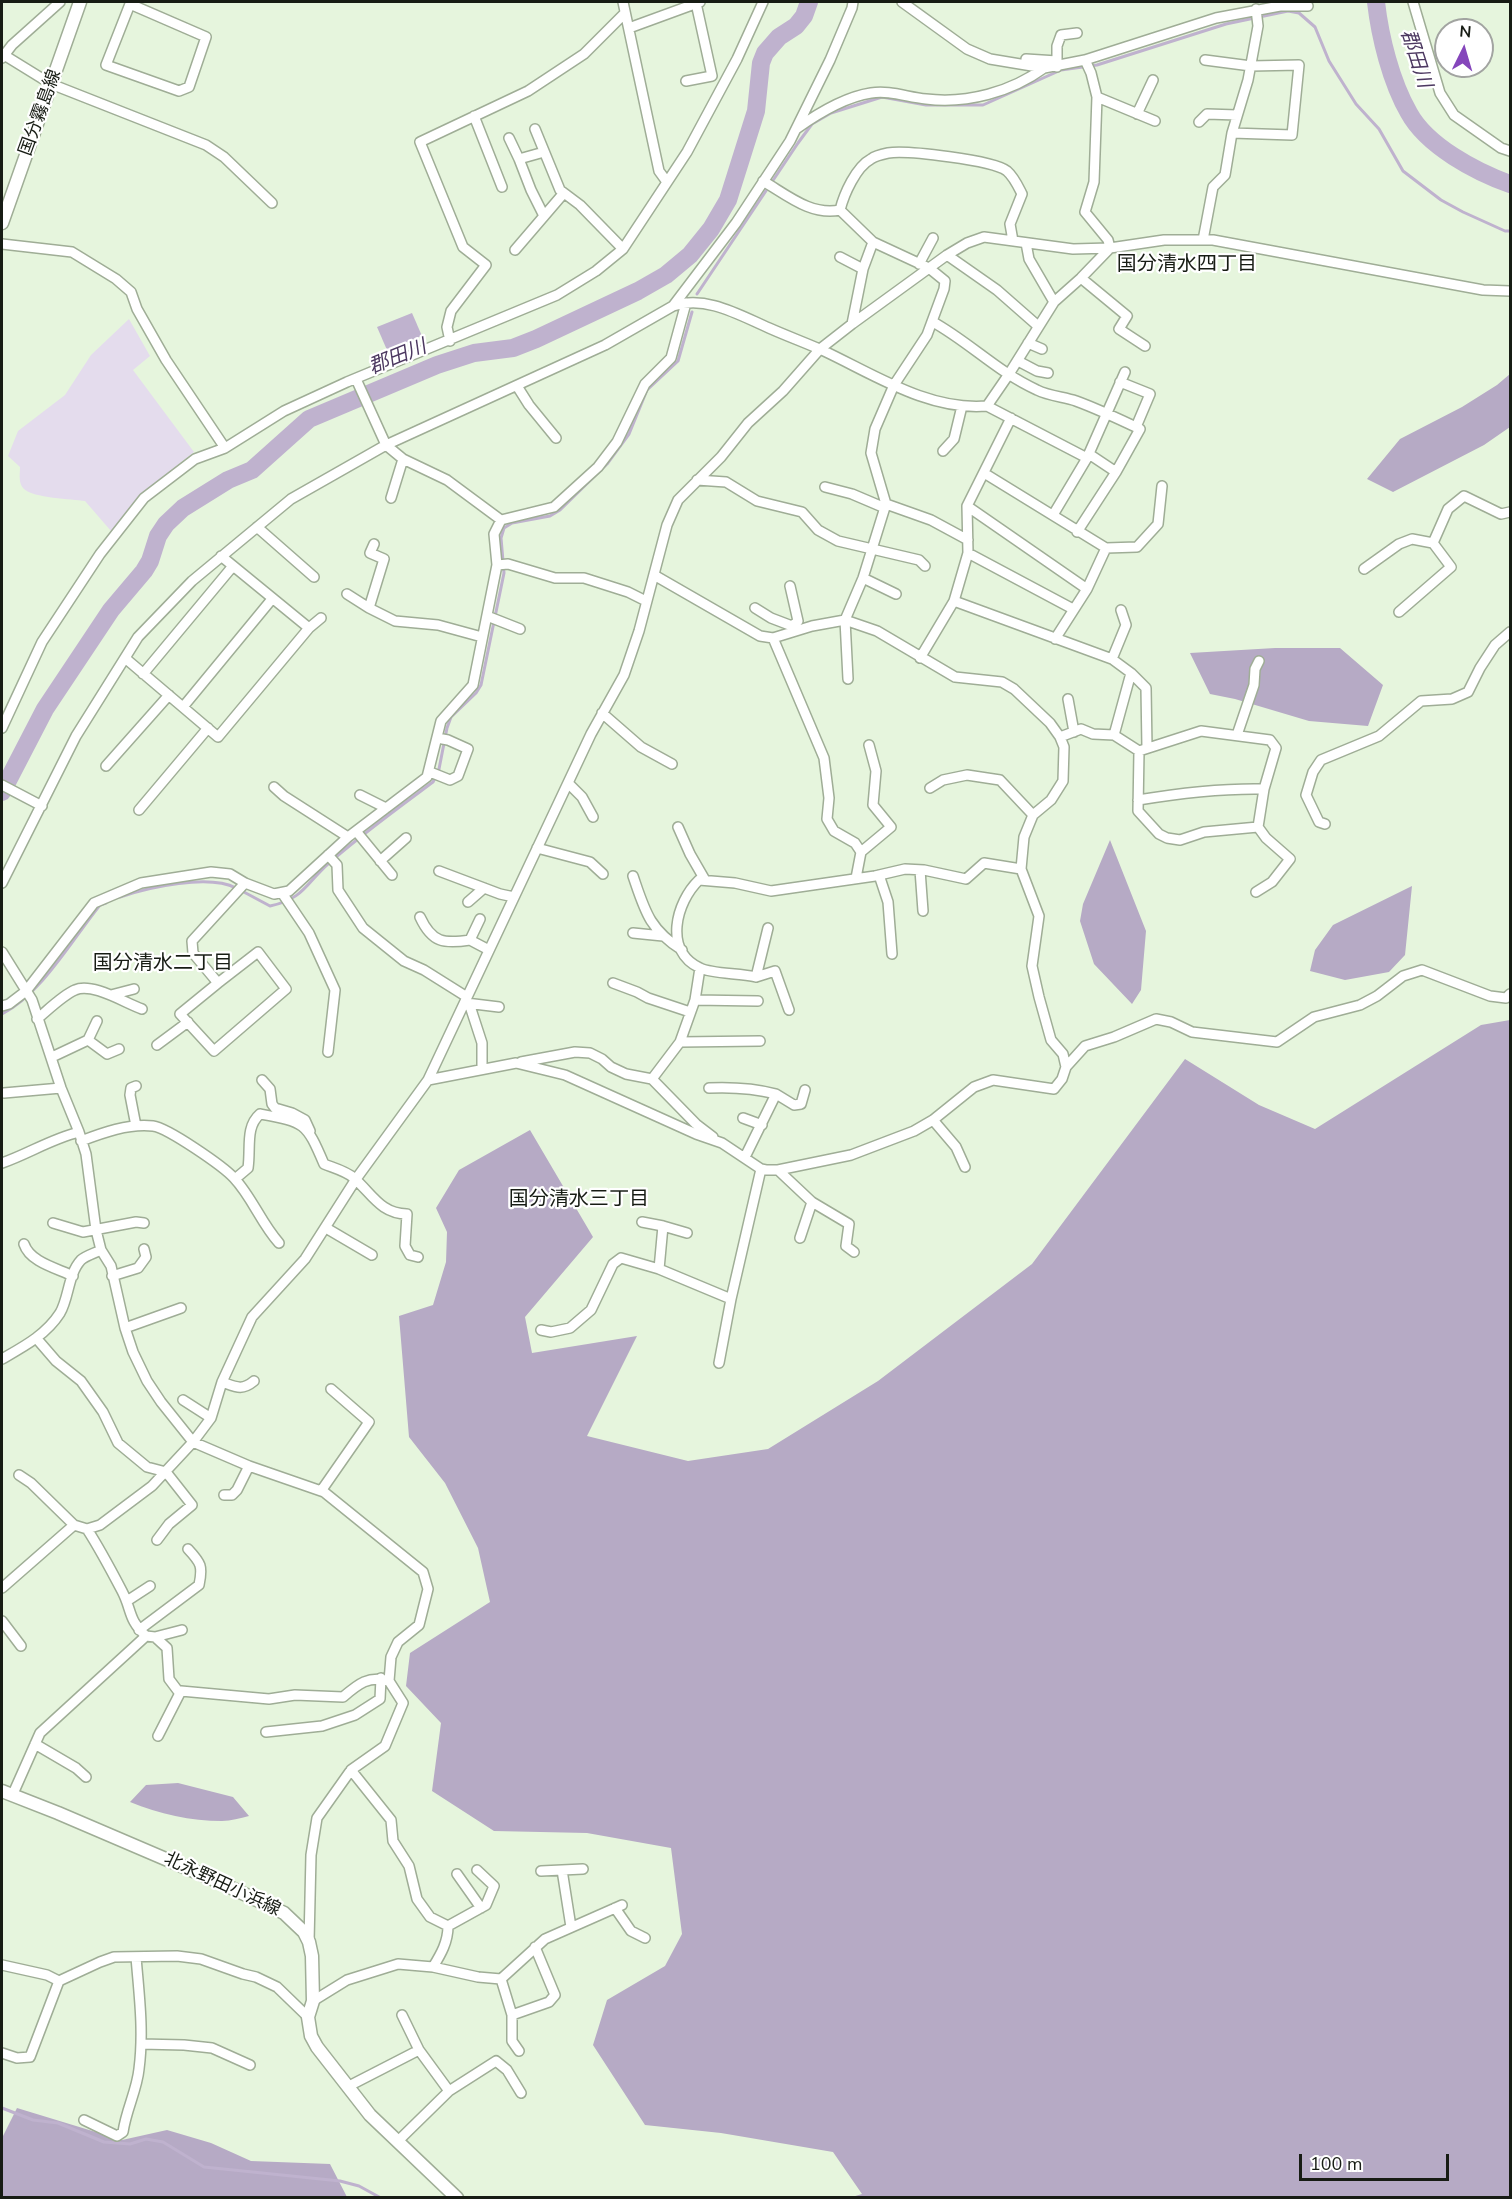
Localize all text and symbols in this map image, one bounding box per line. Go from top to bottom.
north arrow [1434,18,1494,78]
text: N [1458,21,1472,44]
water label: 郡田川 [1394,27,1436,91]
street label: 国分霧島線 [15,67,67,159]
district label: 国分清水四丁目 [1117,253,1257,277]
water label: 郡田川 [366,336,430,380]
district label: 国分清水二丁目 [93,952,233,976]
district label: 国分清水三丁目 [509,1188,649,1212]
street label: 北永野田小浜線 [160,1849,284,1921]
scale bar [1302,2142,1452,2180]
text: 100 m [1310,2152,1362,2176]

